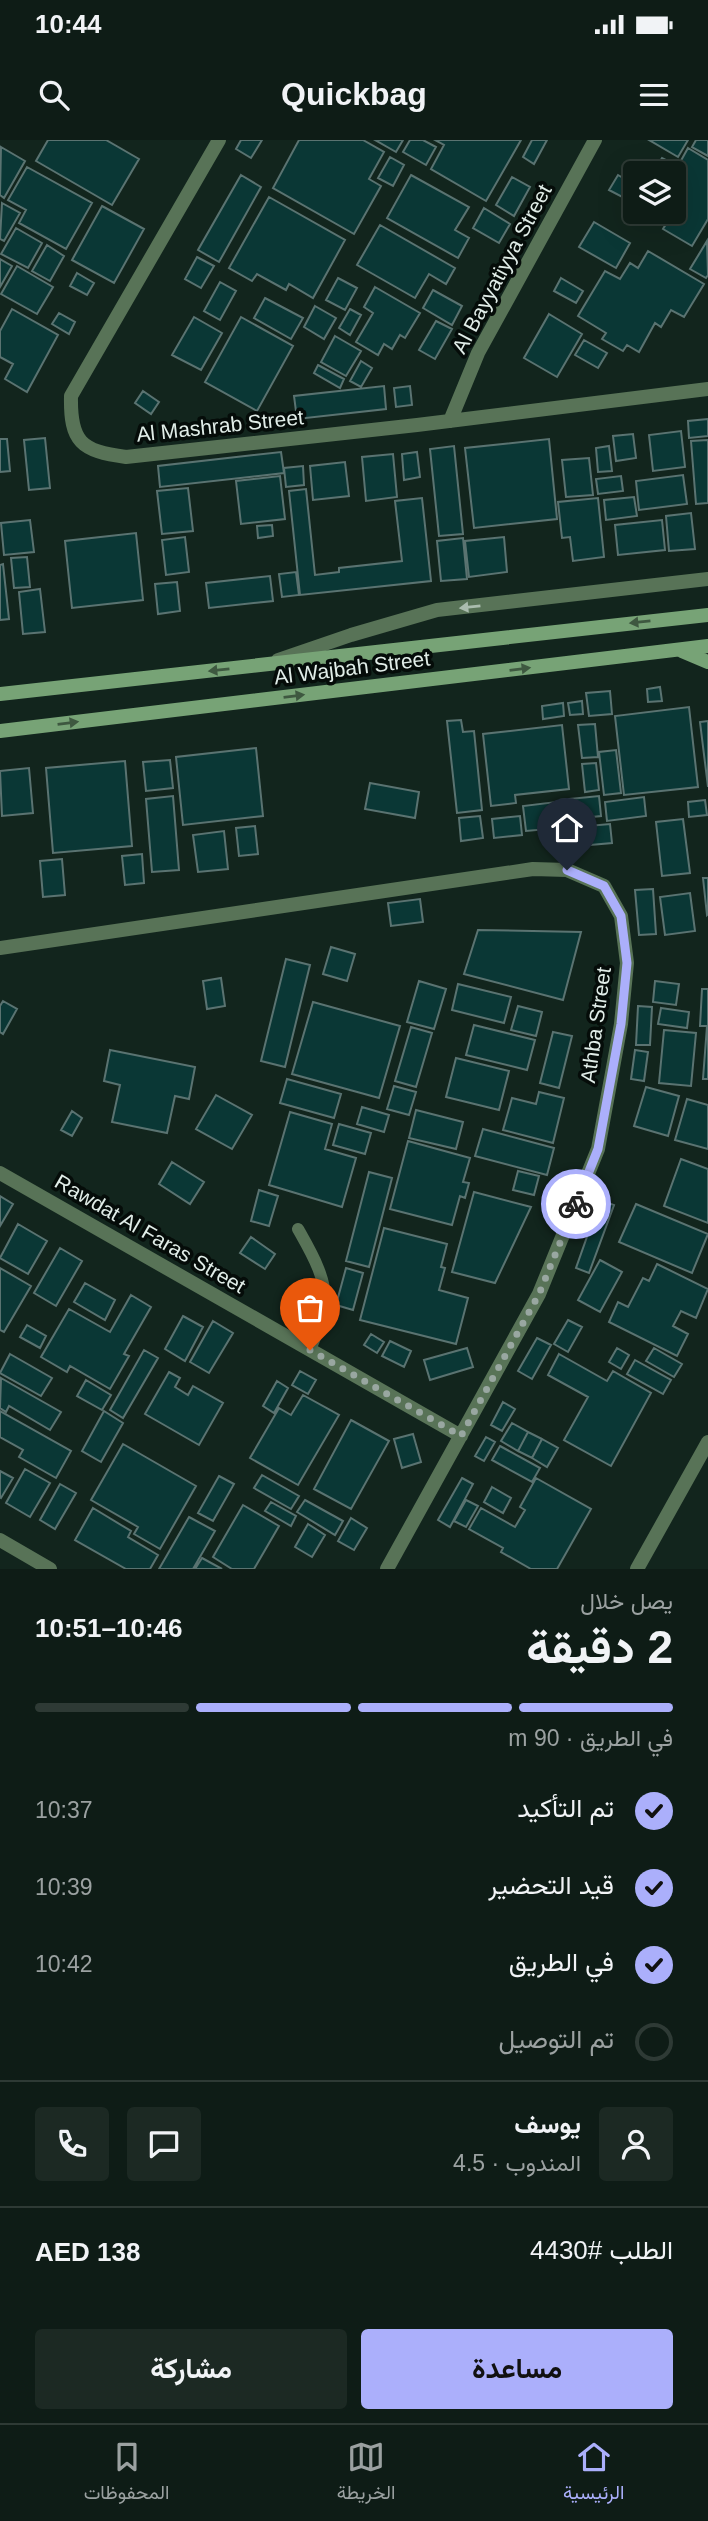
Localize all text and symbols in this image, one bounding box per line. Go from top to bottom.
text: 10:44 [35,9,102,39]
icon: search [35,76,73,114]
text: Quickbag [281,76,427,112]
icon: menu [635,76,673,114]
map controls [623,161,686,224]
button: layers [623,161,686,224]
street label: Al Bayyatiyya Street [447,180,556,357]
street label: Al Mashrab Street [135,405,305,446]
one-way arrow [459,601,481,612]
one-way arrow [629,617,651,628]
street label: Al Wajbah Street [273,647,431,688]
one-way arrow [208,664,230,675]
one-way arrow [509,664,531,675]
one-way arrow [283,690,305,701]
one-way arrow [57,717,79,728]
pin [537,798,597,870]
icon: home [548,809,586,847]
street label: Athba Street [576,965,615,1084]
courier [541,1169,611,1239]
street label: Rawdat Al Faras Street [51,1170,250,1298]
icon: bike [557,1185,595,1223]
pin [280,1278,340,1350]
icon: bag [291,1289,329,1327]
text: يصل خلال [580,1588,673,1614]
text: 10:46–10:51 [35,1613,182,1643]
text: 2 دقيقة [526,1621,673,1673]
text: في الطريق · 90 m [508,1725,673,1751]
icon: check [635,1792,673,1830]
text: تم التأكيد [517,1793,614,1823]
text: 10:37 [35,1797,93,1823]
icon: check [635,1869,673,1907]
text: قيد التحضير [488,1870,614,1900]
text: 10:39 [35,1874,93,1900]
icon: check [635,1946,673,1984]
text: في الطريق [509,1947,614,1977]
text: 10:42 [35,1951,93,1977]
text: تم التوصيل [498,2024,614,2054]
button: phone [35,2107,109,2181]
button: chat [127,2107,201,2181]
button: person [599,2107,673,2181]
text: يوسف [514,2109,581,2139]
text: المندوب · 4.5 [453,2150,581,2176]
text: الطلب #4430 [530,2235,673,2265]
text: AED 138 [35,2237,141,2267]
button: مشاركة [35,2329,347,2409]
button: مساعدة [361,2329,673,2409]
tab: المحفوظات [84,2438,169,2509]
tab: الخريطة [337,2438,395,2509]
tab: الرئيسية [563,2438,624,2509]

